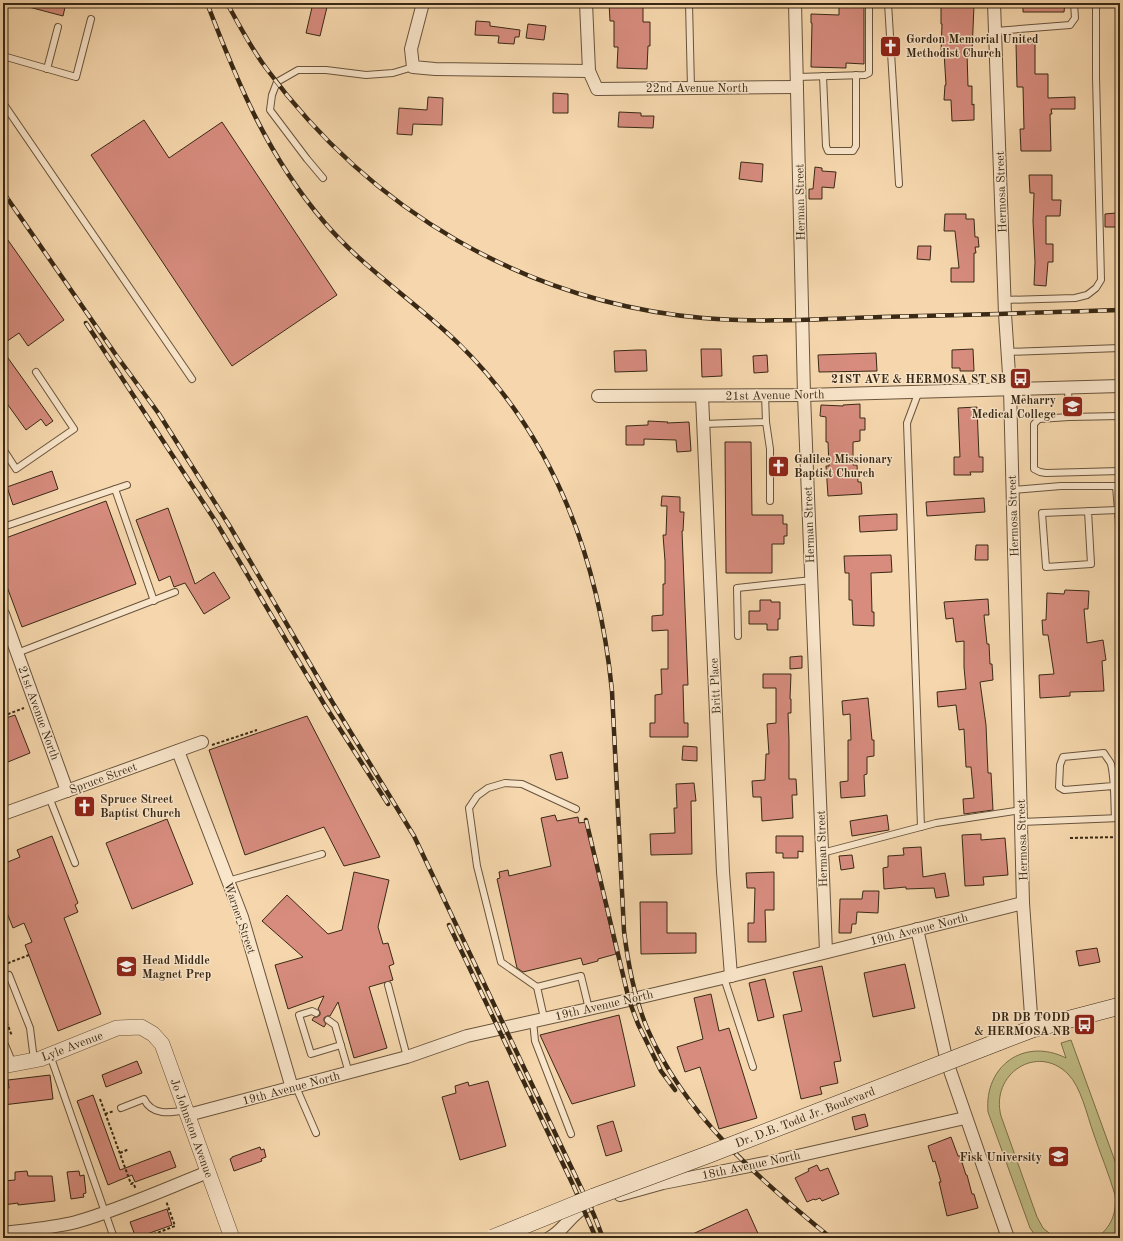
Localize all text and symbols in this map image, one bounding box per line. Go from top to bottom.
church icon: Gordon Memorial United Methodist Church [878,33,904,59]
place label: Gordon Memorial United Methodist Church [906,34,1039,60]
street label: 22nd Avenue North [646,83,749,95]
street label: Hermosa Street [995,151,1009,233]
street label: Herman Street [794,163,808,241]
bus stop icon: 21ST AVE & HERMOSA ST SB [1008,366,1034,392]
place label: 21ST AVE & HERMOSA ST SB [831,374,1006,386]
street label: 21st Avenue North [725,389,825,403]
school or university icon: Meharry Medical College [1059,394,1085,420]
place label: Meharry Medical College [972,395,1056,421]
church icon: Galilee Missionary Baptist Church [765,453,791,479]
place label: Galilee Missionary Baptist Church [794,454,893,480]
street label: Hermosa Street [1007,475,1021,557]
street label: Herman Street [803,486,817,564]
street label: Britt Place [709,657,723,714]
street label: 21st Avenue North [15,665,61,762]
street label: Spruce Street [68,761,139,797]
church icon: Spruce Street Baptist Church [72,793,98,819]
place label: Spruce Street Baptist Church [100,794,181,820]
street label: Hermosa Street [1016,799,1030,881]
street label: Herman Street [816,810,830,888]
street label: Warner Street [221,881,257,956]
street label: 19th Avenue North [869,912,970,948]
school or university icon: Head Middle Magnet Prep [113,954,139,980]
place label: Head Middle Magnet Prep [142,955,211,981]
street label: 19th Avenue North [554,989,655,1023]
bus stop icon: DR DB TODD & HERMOSA NB [1072,1011,1098,1037]
place label: DR DB TODD & HERMOSA NB [974,1012,1070,1038]
street label: Lyle Avenue [40,1030,105,1064]
street label: 19th Avenue North [241,1070,342,1108]
street label: Jo Johnston Avenue [168,1077,215,1180]
street label: Dr. D.B. Todd Jr. Boulevard [734,1086,877,1150]
school or university icon: Fisk University [1045,1144,1071,1170]
street label: 18th Avenue North [701,1150,802,1182]
place label: Fisk University [959,1152,1042,1164]

